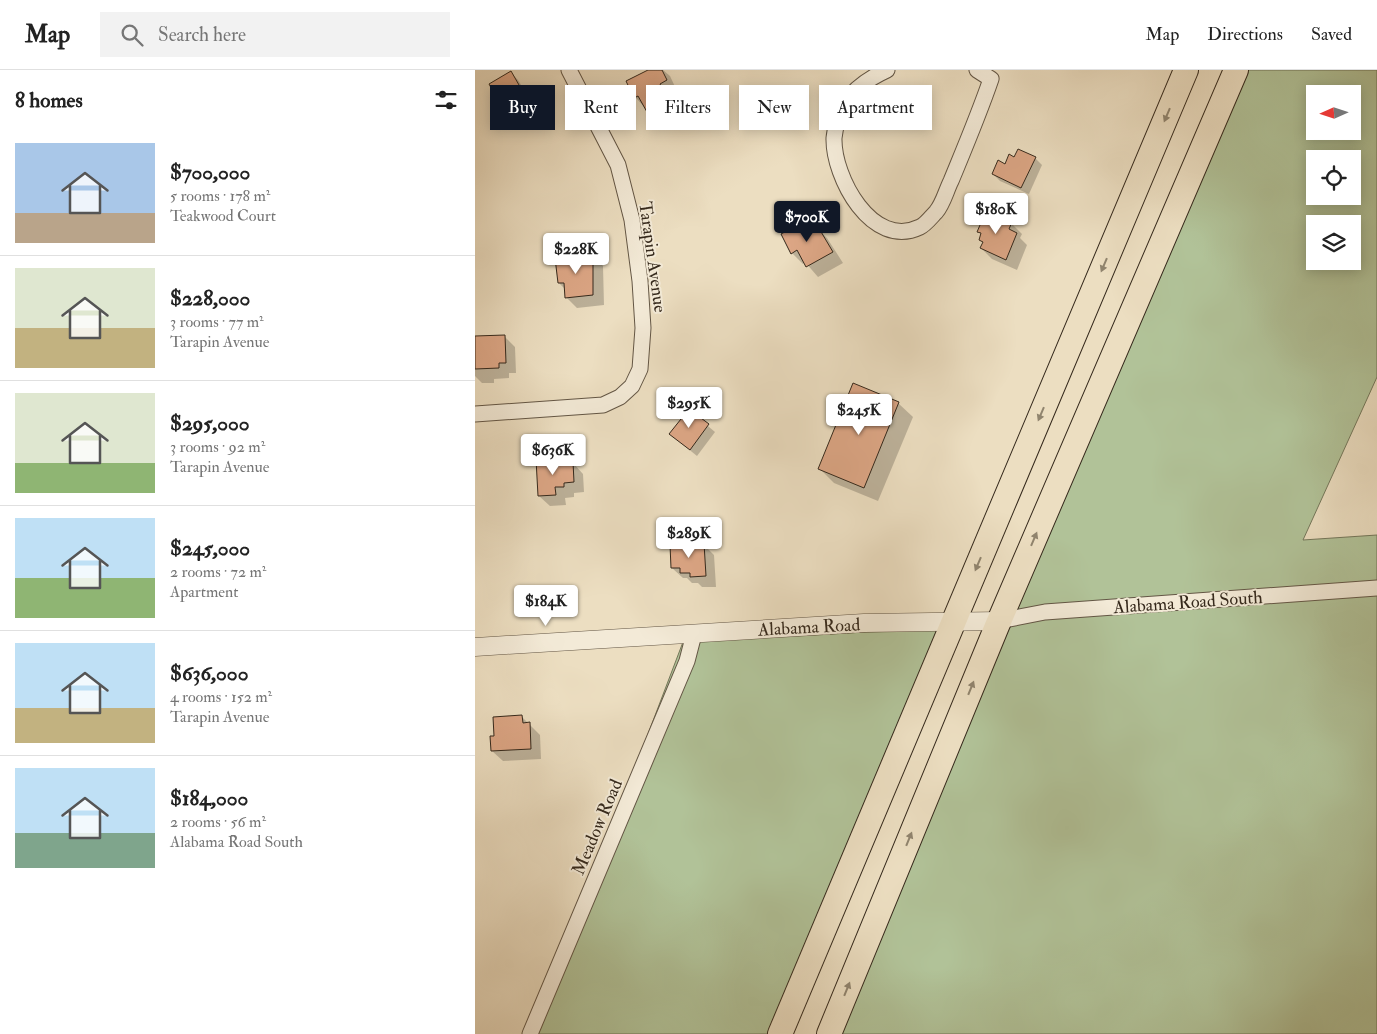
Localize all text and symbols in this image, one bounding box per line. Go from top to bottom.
search box [100,12,450,57]
text: Map [25,19,70,50]
icon: search [118,21,146,49]
text: Search here [158,23,246,47]
text: Map [1146,23,1179,46]
text: Directions [1207,23,1283,46]
text: Saved [1311,23,1352,46]
chip: Buy [490,85,555,130]
chip: Rent [565,85,636,130]
chip: Filters [646,85,729,130]
chip: New [739,85,809,130]
chip: Apartment [819,85,932,130]
north arrow [1306,85,1361,140]
map controls [1306,85,1361,270]
icon: filters [432,86,460,114]
text: 8 homes [15,87,83,114]
one-way arrow [1163,108,1171,122]
button: locate [1306,150,1361,205]
text: $700,000 [170,159,250,186]
icon: home [55,163,115,223]
text: 5 rooms · 178 m² [170,186,270,206]
pin: $180K [961,192,1031,235]
text: $180K [975,199,1017,219]
street label: Tarapin Avenue [633,200,672,315]
pin: $700K [772,200,842,243]
text: Teakwood Court [170,206,276,226]
text: $700K [785,207,829,227]
button: layers [1306,215,1361,270]
pin: $228K [541,232,611,275]
text: $228K [554,239,598,259]
one-way arrow [1100,258,1108,272]
text: $228,000 [170,285,250,312]
icon: home [55,288,115,348]
text: 3 rooms · 77 m² [170,312,264,332]
text: Tarapin Avenue [170,332,269,352]
pin: $295K [654,386,724,429]
text: $295K [667,393,711,413]
pin: $245K [824,394,894,436]
text: $245K [837,400,881,420]
one-way arrow [1037,407,1045,422]
text: $295,000 [170,410,249,437]
icon: home [55,413,115,473]
pin: $636K [518,434,588,476]
text: 3 rooms · 92 m² [170,437,265,457]
text: $636K [532,440,574,460]
text: Tarapin Avenue [170,457,269,477]
pin: $289K [654,516,724,559]
text: $289K [667,523,711,543]
one-way arrow [1031,532,1039,546]
text: $245,000 [170,535,250,562]
icon: home [55,538,115,598]
one-way arrow [974,557,982,572]
text: 2 rooms · 72 m² [170,562,266,582]
text: Apartment [170,582,238,602]
pin: $184K [511,584,581,627]
street label: Alabama Road South [1112,586,1264,619]
text: $184K [525,591,567,611]
street label: Alabama Road [756,613,861,642]
text: $636,000 [170,660,248,687]
icon: home [55,663,115,723]
one-way arrow [967,680,975,695]
text: 4 rooms · 152 m² [170,687,272,707]
text: Tarapin Avenue [170,707,269,727]
street label: Meadow Road [567,776,628,879]
text: $184,000 [170,785,248,812]
icon: home [55,788,115,848]
text: 2 rooms · 56 m² [170,812,266,832]
one-way arrow [905,831,913,846]
text: Alabama Road South [170,832,303,852]
one-way arrow [844,982,852,996]

